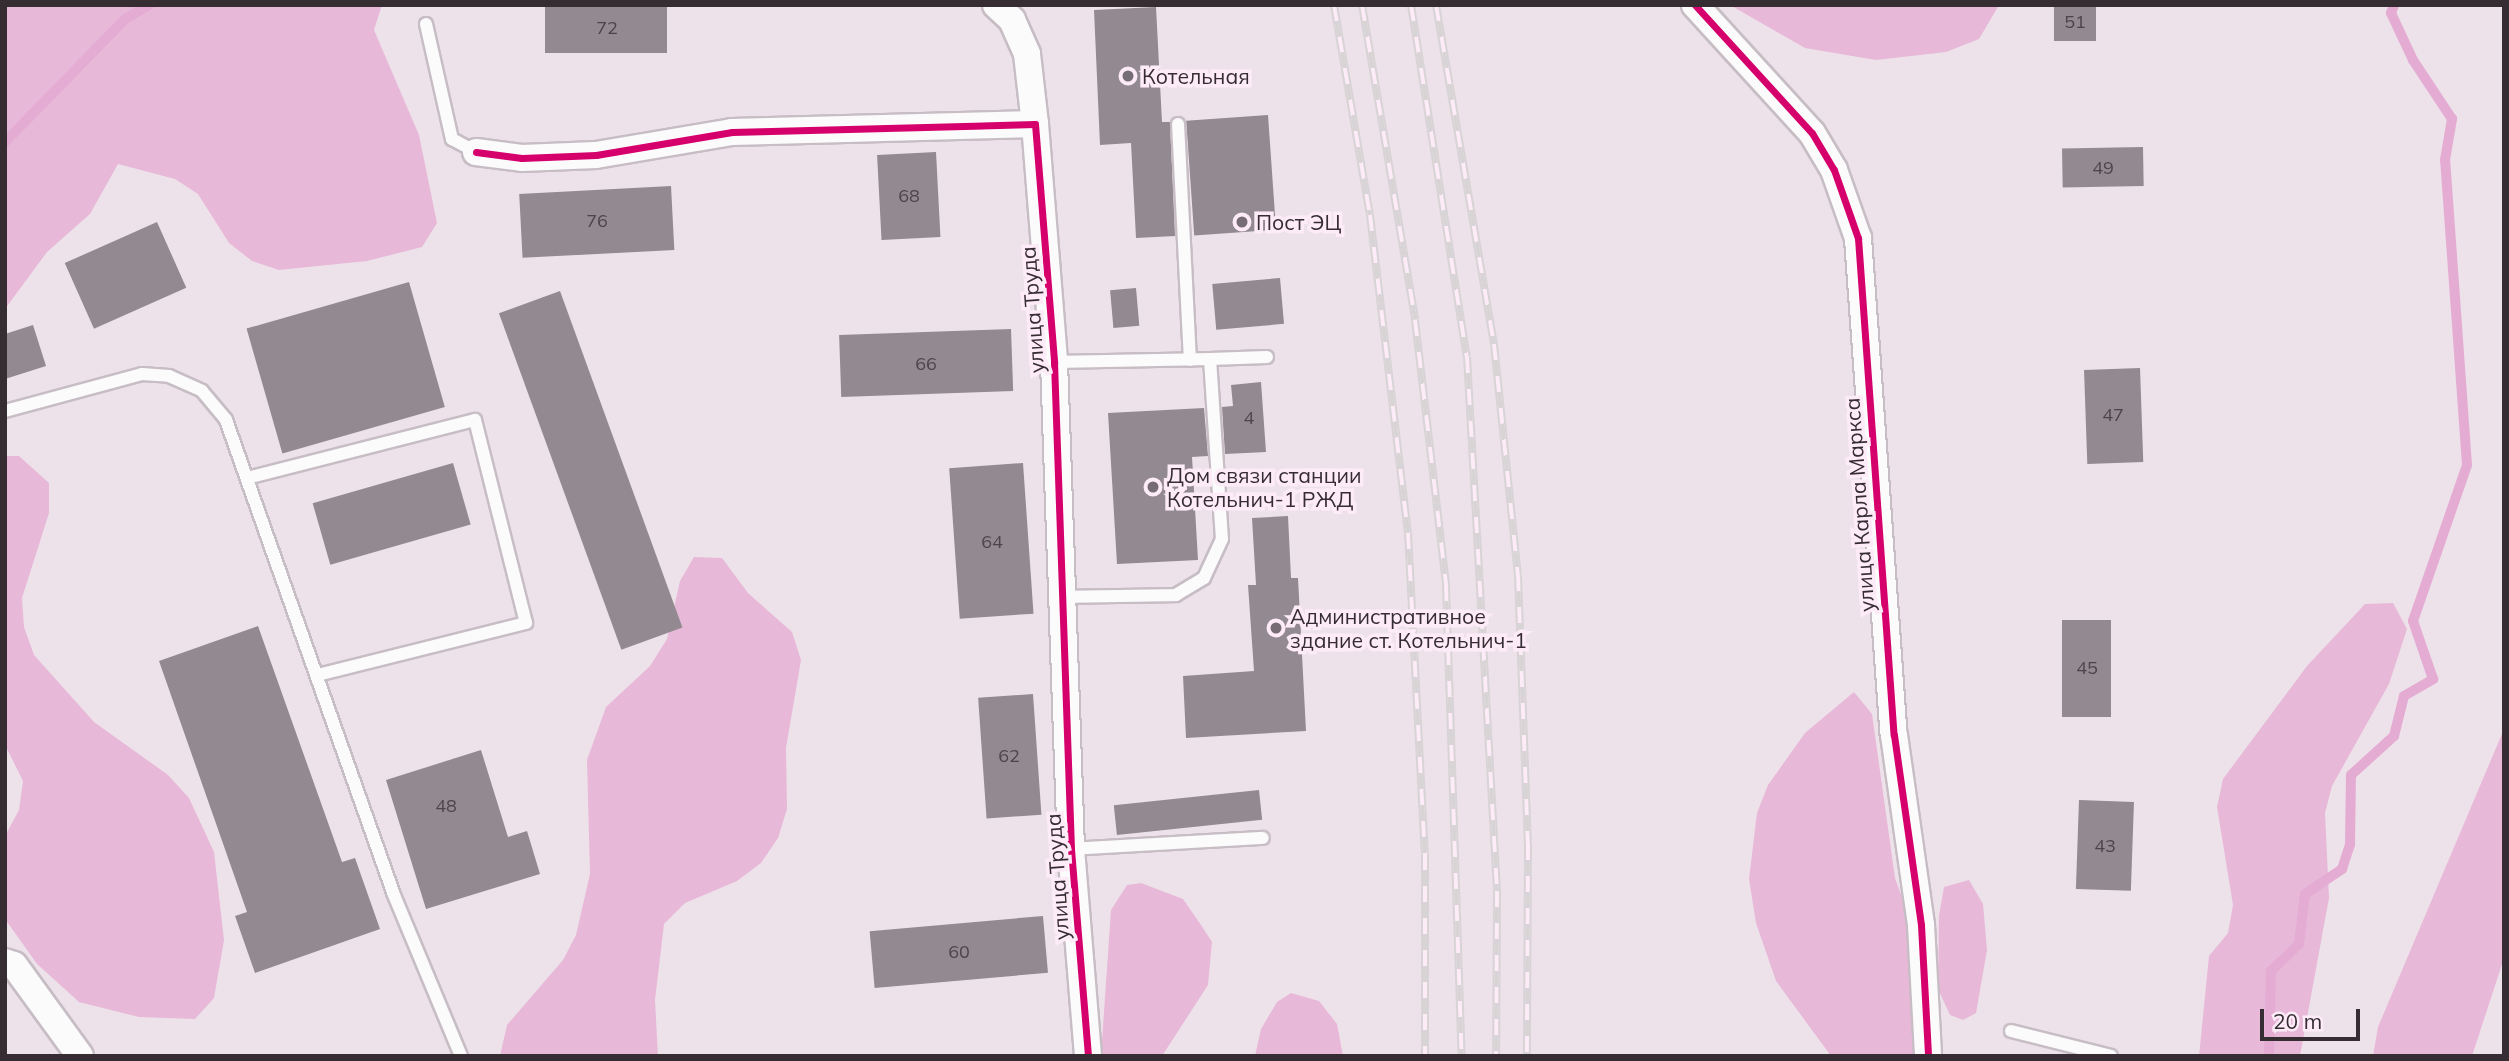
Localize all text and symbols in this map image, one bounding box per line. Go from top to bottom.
house number: 51 [2064,11,2086,33]
house number: 72 [596,17,618,39]
place label: Котельная [1142,63,1250,89]
marker: Котельная [1120,68,1136,84]
house number: 49 [2092,157,2114,179]
house number: 68 [898,185,920,207]
place label: Пост ЭЦ [1256,209,1341,235]
house number: 76 [586,210,608,232]
marker: Пост ЭЦ [1234,214,1250,230]
street label: улица Труда [1015,246,1049,374]
house number: 66 [915,353,937,375]
street label: улица Карла Маркса [1839,397,1879,613]
house number: 47 [2102,404,2124,426]
house number: 4 [1244,407,1254,429]
place label: Дом связи станции Котельнич-1 РЖД [1167,462,1362,512]
marker: Дом связи станции Котельнич-1 РЖД [1145,479,1161,495]
house number: 64 [981,531,1003,553]
place label: Административное здание ст. Котельнич-1 [1290,603,1527,653]
marker: Административное здание ст. Котельнич-1 [1268,620,1284,636]
house number: 45 [2076,657,2098,679]
house number: 62 [998,745,1020,767]
house number: 48 [435,795,457,817]
street label: улица Труда [1040,813,1074,941]
house number: 43 [2094,835,2116,857]
house number: 60 [948,941,970,963]
scale bar [2264,995,2364,1038]
text: 20 m [2273,1008,2322,1034]

